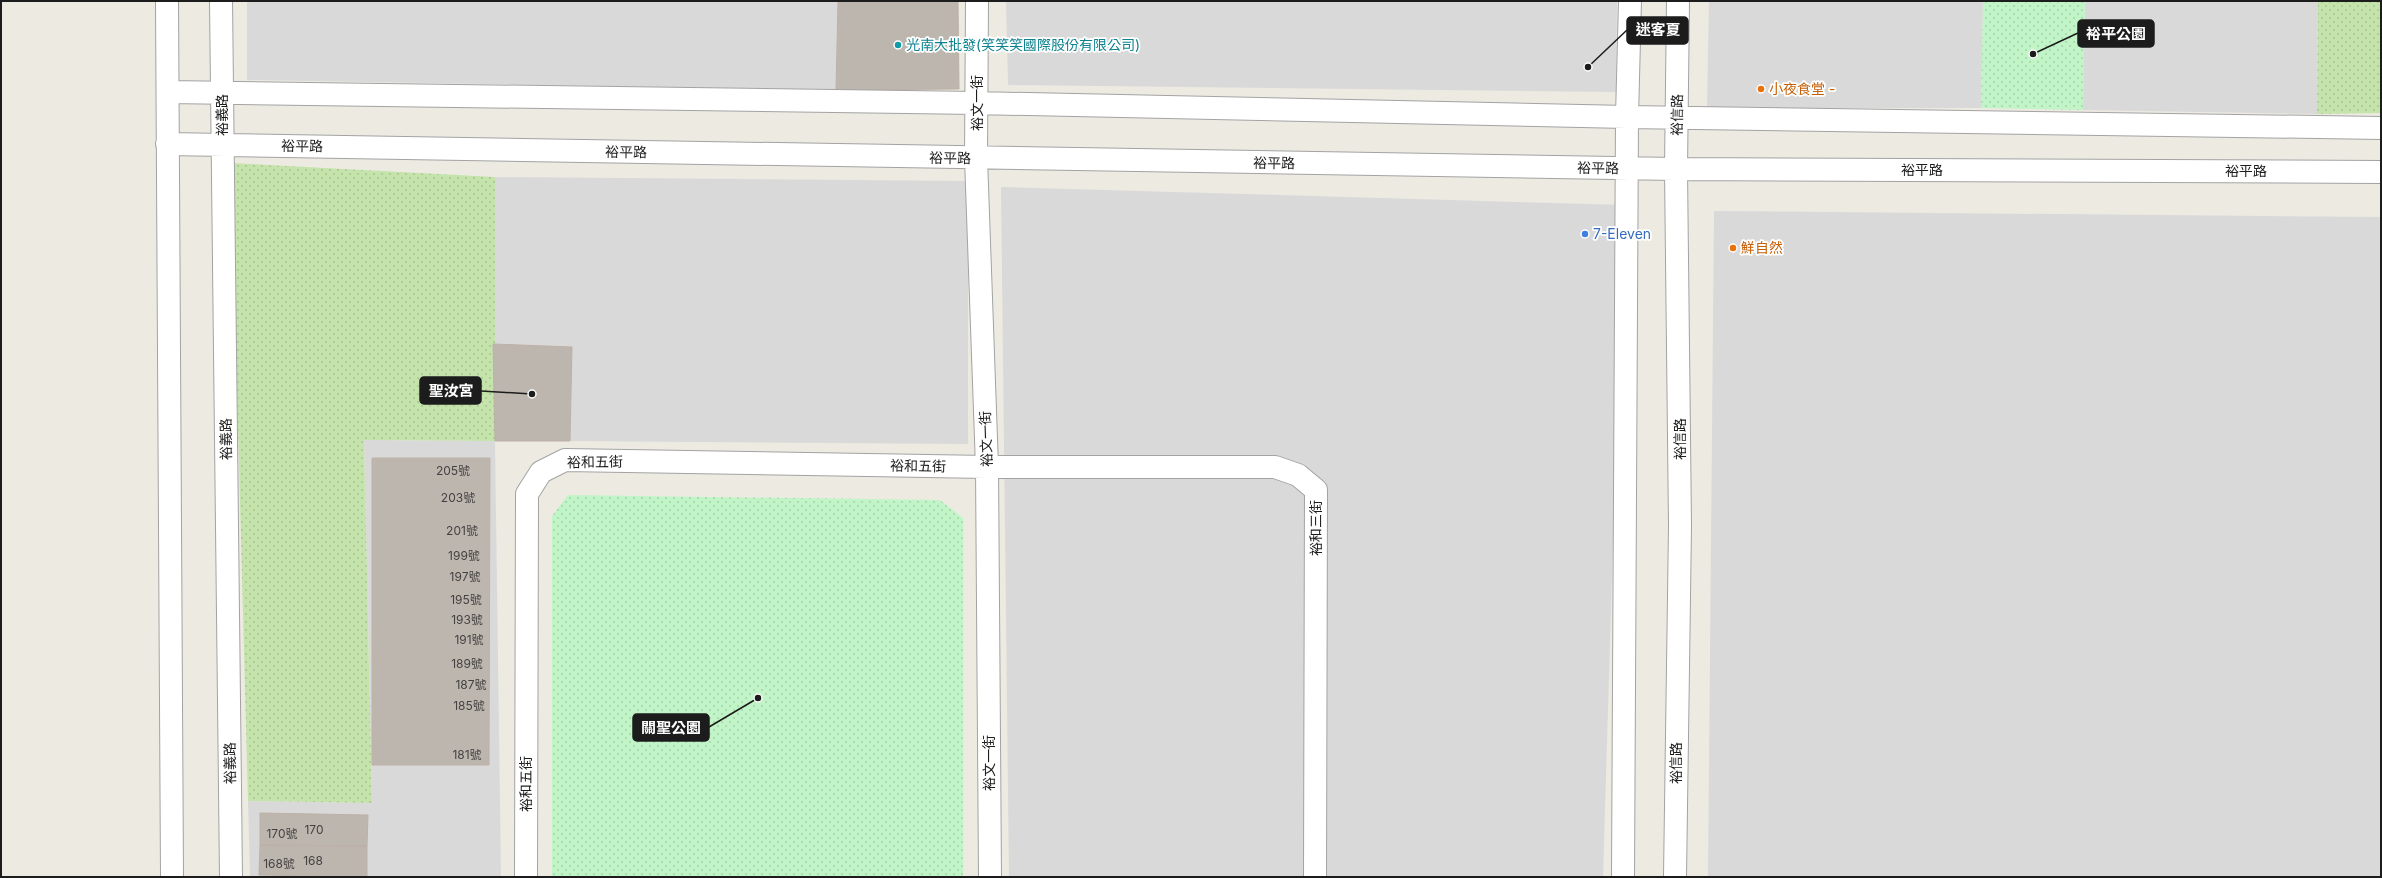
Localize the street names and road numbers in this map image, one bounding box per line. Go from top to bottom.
street label: 裕文一街 [968,75,985,131]
street label: 裕義路 [213,94,230,136]
street label: 裕信路 [1668,94,1685,136]
street label: 裕平路 [281,137,323,154]
street label: 裕平路 [605,143,647,160]
street label: 裕平路 [929,149,971,166]
street label: 裕平路 [1253,154,1295,171]
street label: 裕平路 [1577,159,1619,176]
street label: 裕平路 [1901,161,1943,178]
street label: 裕平路 [2225,162,2267,179]
street label: 裕文一街 [976,411,995,467]
street label: 裕義路 [217,418,234,460]
street label: 裕信路 [1671,418,1688,460]
street label: 裕和五街 [567,453,623,470]
street label: 裕和五街 [890,457,946,474]
street label: 裕和三街 [1307,500,1324,556]
street label: 裕文一街 [980,735,997,791]
street label: 裕義路 [221,742,238,784]
street label: 裕信路 [1667,742,1684,784]
street label: 裕和五街 [517,756,534,812]

